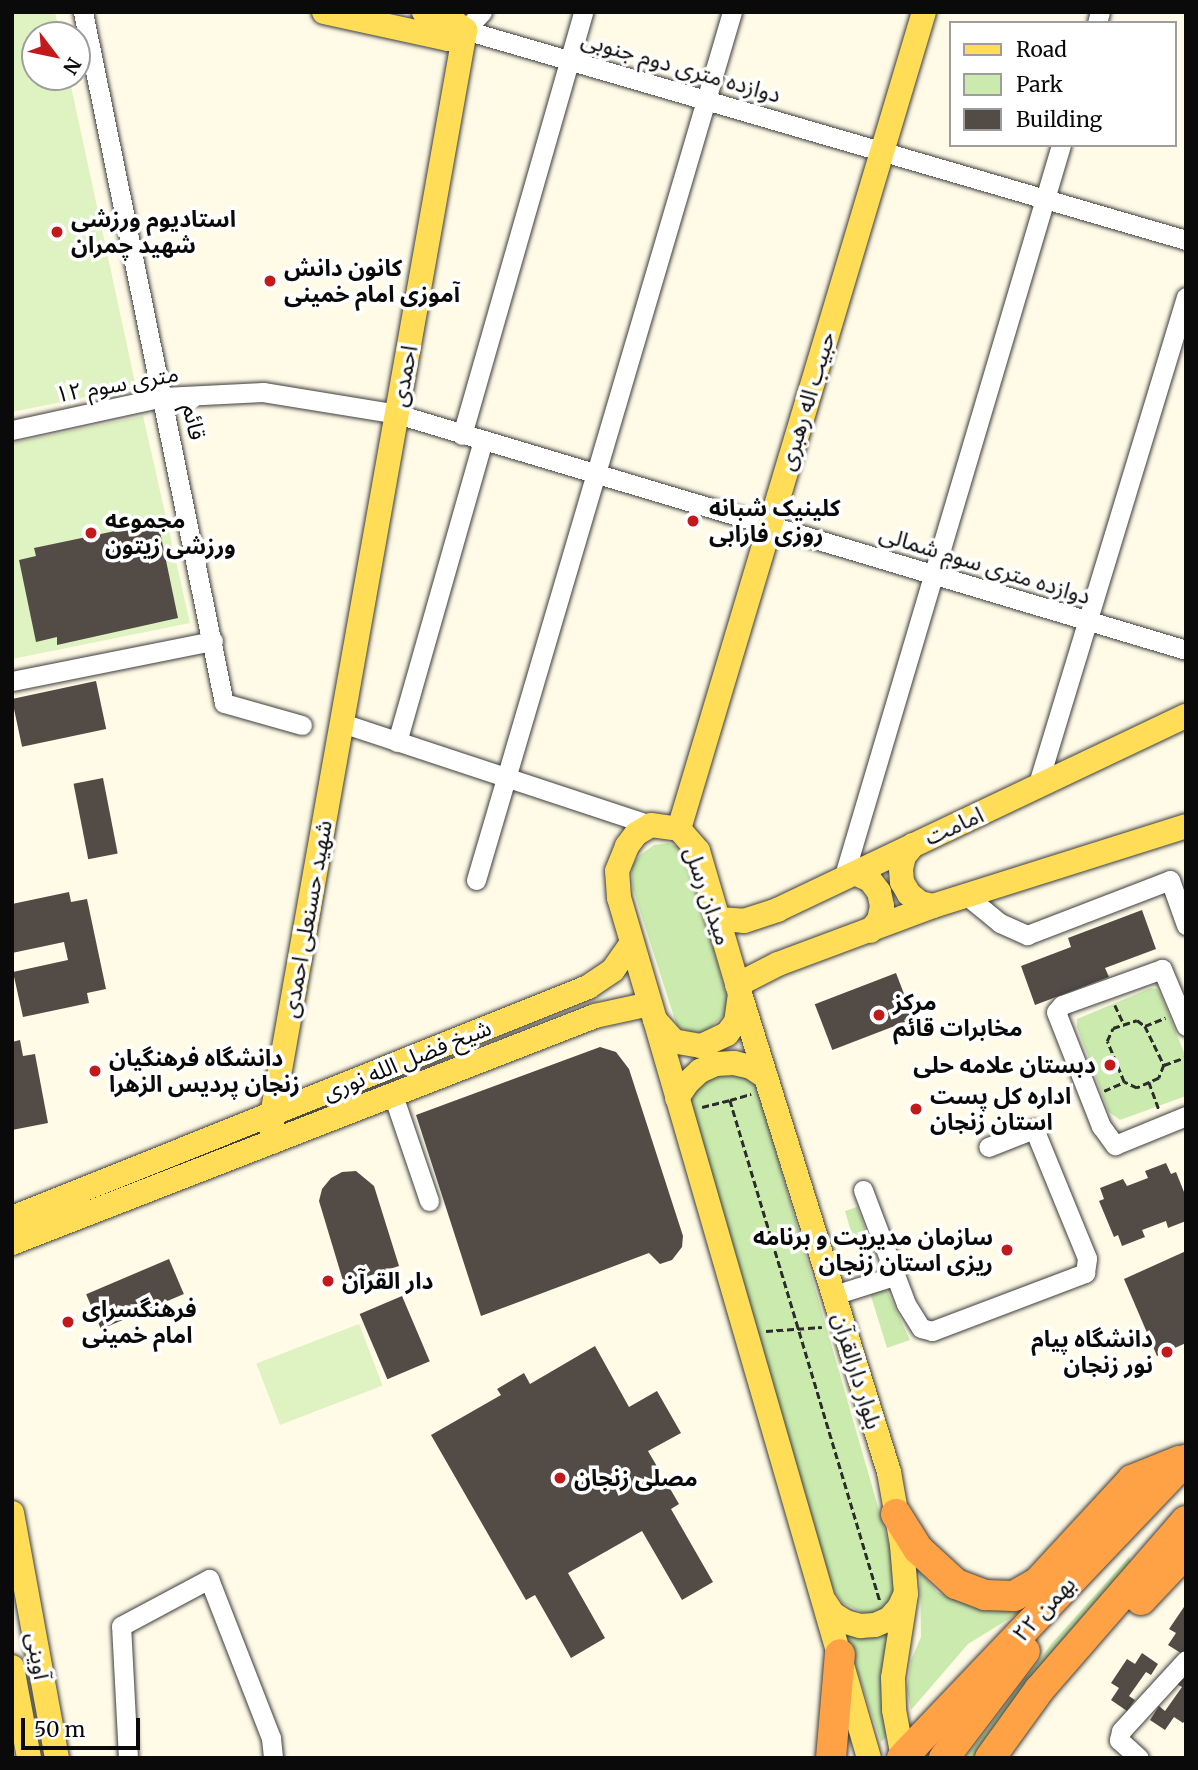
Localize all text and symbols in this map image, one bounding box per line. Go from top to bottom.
north arrow [21,21,91,91]
legend [950,21,1177,147]
street label: دوازده متری دوم جنوبی [578,25,784,109]
text: Road [1016,36,1067,63]
text: N [58,53,86,79]
text: Park [1016,71,1063,98]
text: Building [1016,106,1102,133]
place label: استادیوم ورزشی شهید چمران [71,205,236,259]
marker: استادیوم ورزشی شهید چمران [49,224,65,240]
place label: کانون دانش آموزی امام خمینی [284,254,460,308]
marker: کانون دانش آموزی امام خمینی [262,273,278,289]
street label: حبیب اله رهبری [773,328,841,474]
street label: احمدی [385,343,423,409]
street label: ۱۲ متری سوم [53,360,181,408]
street label: قائم [177,401,211,443]
place label: کلینیک شبانه روزی فارابی [709,494,840,548]
place label: مجموعه ورزشی زیتون [105,506,236,560]
marker: کلینیک شبانه روزی فارابی [683,511,703,531]
street label: دوازده متری سوم شمالی [876,520,1094,610]
marker: مجموعه ورزشی زیتون [83,525,99,541]
street label: امامت [920,801,988,851]
street label: شهید حسنعلی احمدی [276,818,338,1020]
street label: میدان رسل [678,843,738,949]
place label: مرکز مخابرات قائم [893,988,1023,1042]
marker: مرکز مخابرات قائم [871,1007,887,1023]
street label: شیخ فضل الله نوری [319,1014,495,1106]
place label: دانشگاه فرهنگیان زنجان پردیس الزهرا [109,1044,300,1098]
place label: دبستان علامه حلی [913,1051,1096,1079]
marker: دبستان علامه حلی [1102,1057,1118,1073]
marker: دانشگاه فرهنگیان زنجان پردیس الزهرا [87,1063,103,1079]
place label: اداره کل پست استان زنجان [930,1082,1071,1136]
marker: اداره کل پست استان زنجان [908,1101,924,1117]
place label: سازمان مدیریت و برنامه ریزی استان زنجان [753,1223,993,1277]
marker: سازمان مدیریت و برنامه ریزی استان زنجان [999,1242,1015,1258]
place label: دار القرآن [342,1267,433,1295]
marker: دار القرآن [320,1273,336,1289]
place label: فرهنگسرای امام خمینی [82,1295,197,1349]
street label: بلوار دارالقرآن [826,1310,888,1432]
marker: فرهنگسرای امام خمینی [60,1314,76,1330]
place label: دانشگاه پیام نور زنجان [1031,1325,1153,1379]
marker: دانشگاه پیام نور زنجان [1159,1344,1175,1360]
place label: مصلی زنجان [574,1464,698,1492]
marker: مصلی زنجان [552,1470,568,1486]
street label: ۲۲ بهمن [1007,1570,1081,1648]
street label: آوینی [20,1630,56,1682]
scale bar [24,1704,144,1748]
text: 50 m [34,1716,85,1743]

